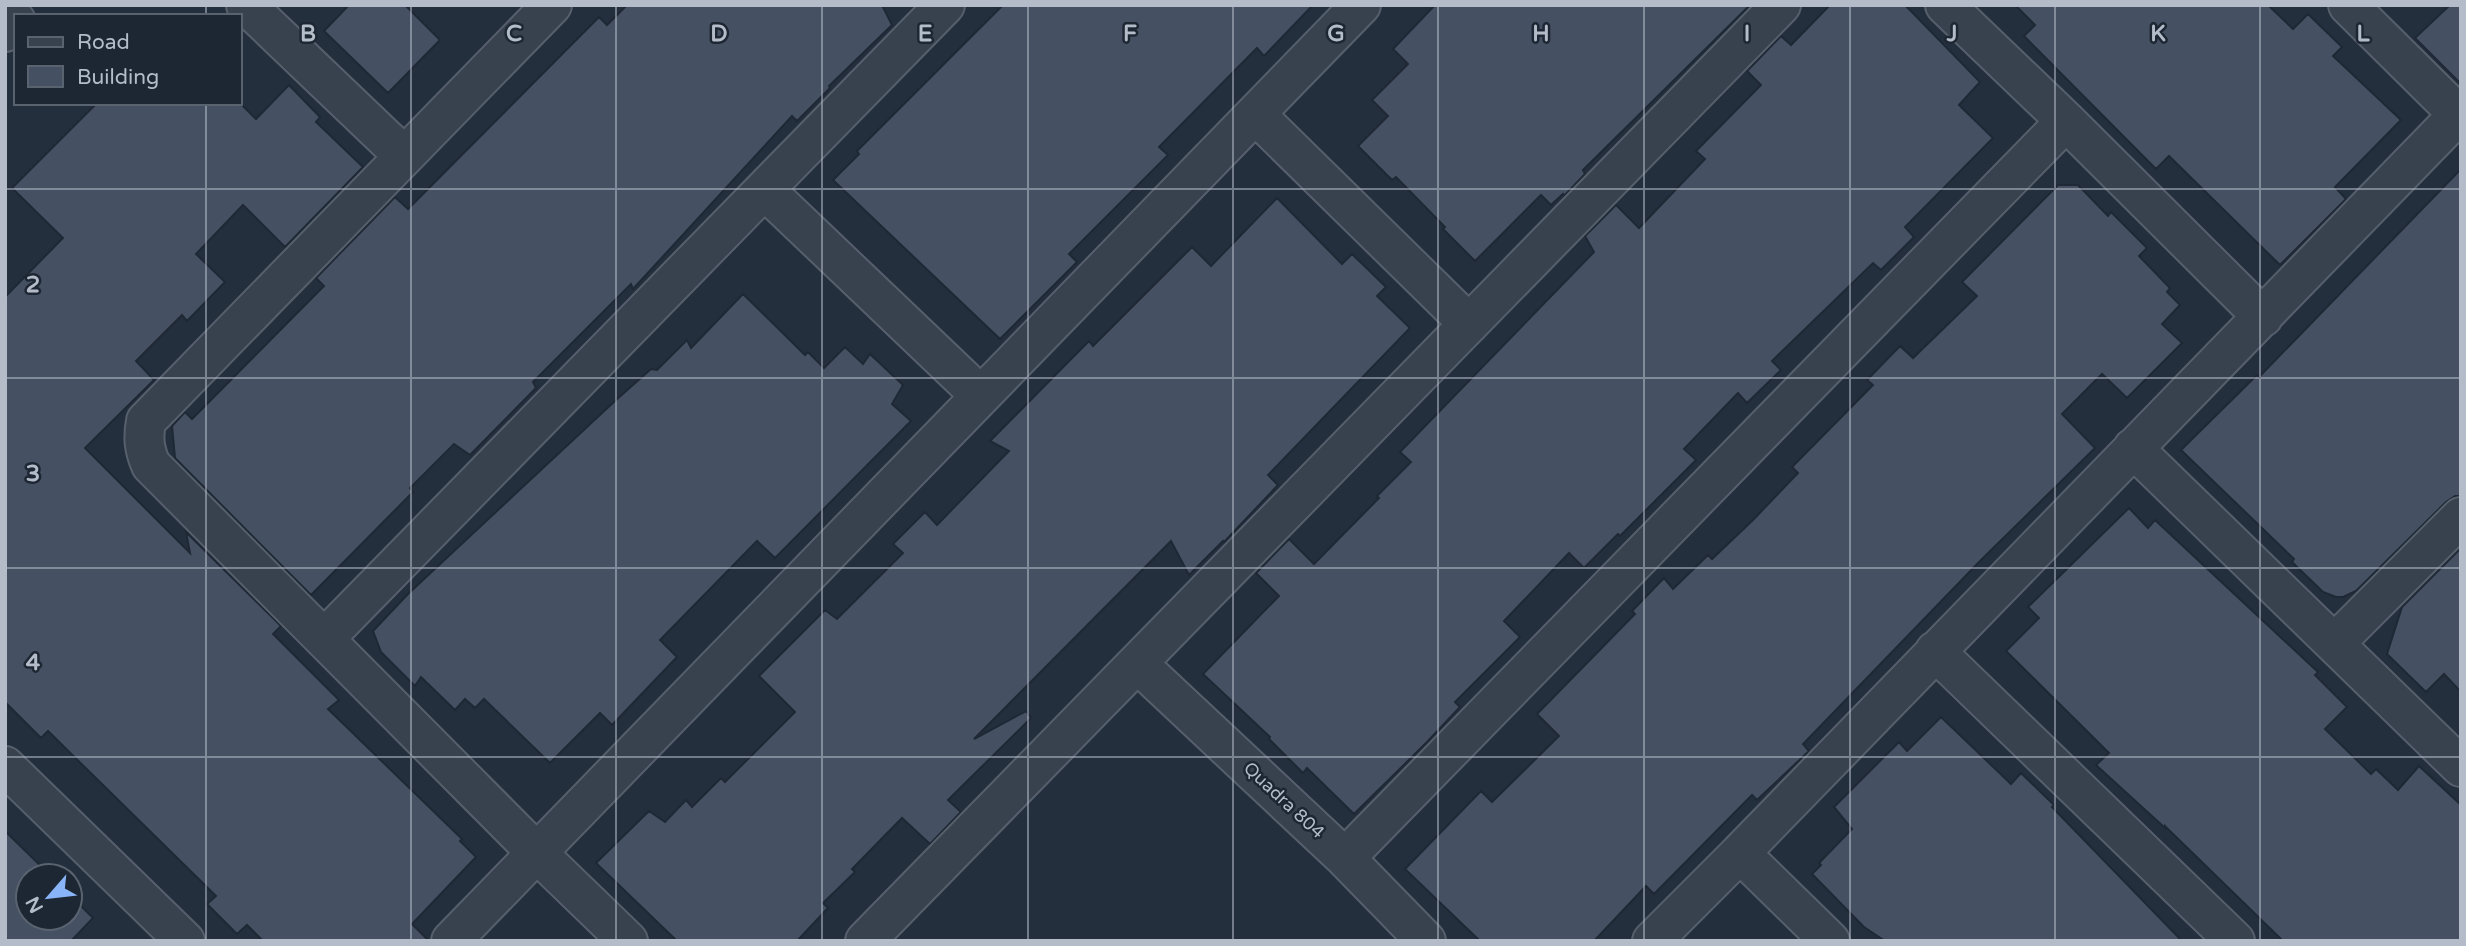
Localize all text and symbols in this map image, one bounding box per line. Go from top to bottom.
legend [14,14,242,105]
text: B [300,20,316,48]
text: C [506,20,522,48]
text: D [710,20,728,48]
text: E [918,20,932,48]
text: F [1123,20,1137,48]
text: G [1327,20,1345,48]
text: H [1532,20,1550,48]
text: I [1744,20,1750,48]
text: J [1946,20,1957,48]
text: K [2150,20,2166,48]
text: L [2356,20,2370,48]
text: Road [77,30,130,55]
text: Building [77,65,159,90]
text: 2 [26,271,40,299]
text: 3 [26,460,40,488]
text: 4 [26,649,41,677]
street label: Quadra 804 [1239,757,1329,843]
north arrow [14,862,84,932]
text: N [22,893,48,916]

